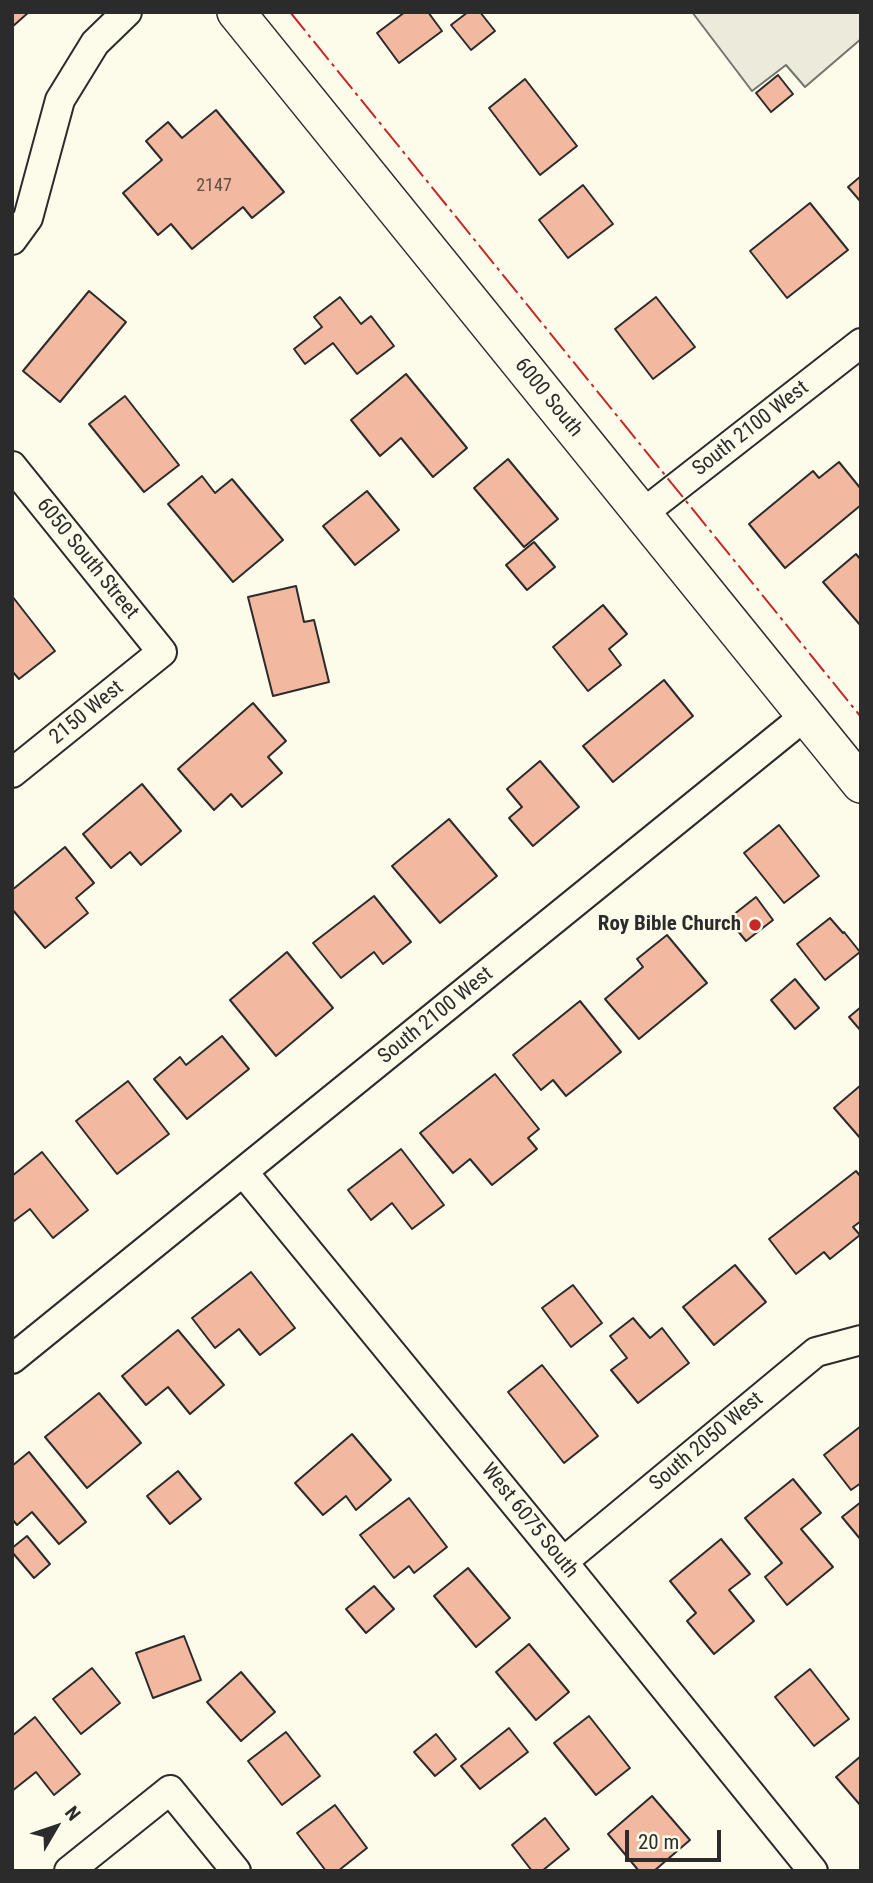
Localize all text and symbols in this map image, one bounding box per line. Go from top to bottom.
house number: 2147 [196,175,232,197]
street label: 6000 South [509,353,587,443]
street label: South 2100 West [688,376,814,482]
street label: 6050 South Street [31,493,143,625]
street label: 2150 West [45,676,129,750]
place label: Roy Bible Church [598,912,741,938]
marker: Roy Bible Church [747,917,763,933]
street label: South 2100 West [374,962,498,1070]
street label: South 2050 West [645,1387,769,1497]
street label: West 6075 South [475,1459,583,1583]
north arrow [21,1792,91,1862]
text: N [60,1802,85,1825]
scale bar [628,1816,724,1860]
text: 20 m [638,1830,679,1854]

